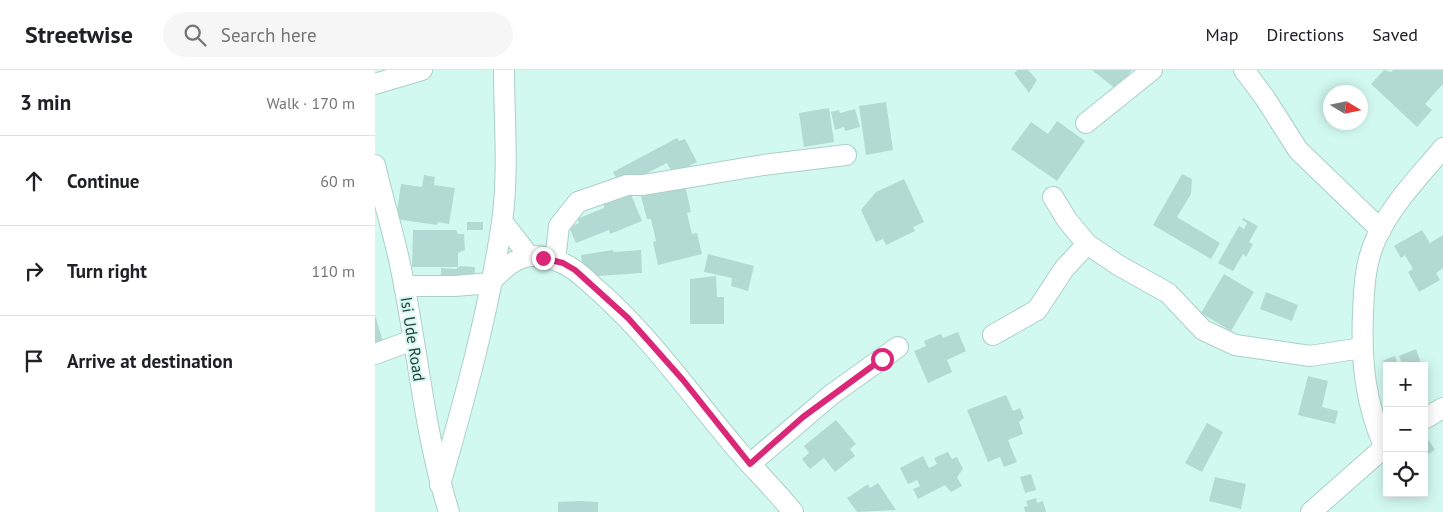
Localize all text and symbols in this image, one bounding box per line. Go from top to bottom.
search box [163,12,513,57]
text: Streetwise [25,19,133,50]
icon: search [181,21,209,49]
text: Search here [221,23,317,47]
text: Map [1206,23,1238,46]
text: Directions [1266,23,1344,46]
text: Saved [1372,23,1418,46]
north arrow [1323,85,1368,130]
text: 3 min [20,89,71,116]
text: Walk · 170 m [266,93,355,113]
icon: ahead [20,167,48,195]
text: Continue [67,169,139,193]
text: 60 m [320,171,355,191]
route end [532,247,555,270]
icon: right [20,257,48,285]
text: Turn right [67,259,147,283]
text: 110 m [312,261,355,281]
street label: Isi Ude Road [396,295,430,383]
icon: arrive [20,347,48,375]
route start [871,348,894,371]
text: Arrive at destination [67,349,233,373]
map controls [1383,362,1428,497]
button: + [1383,362,1428,407]
button: − [1383,407,1428,452]
button: locate [1383,452,1428,497]

